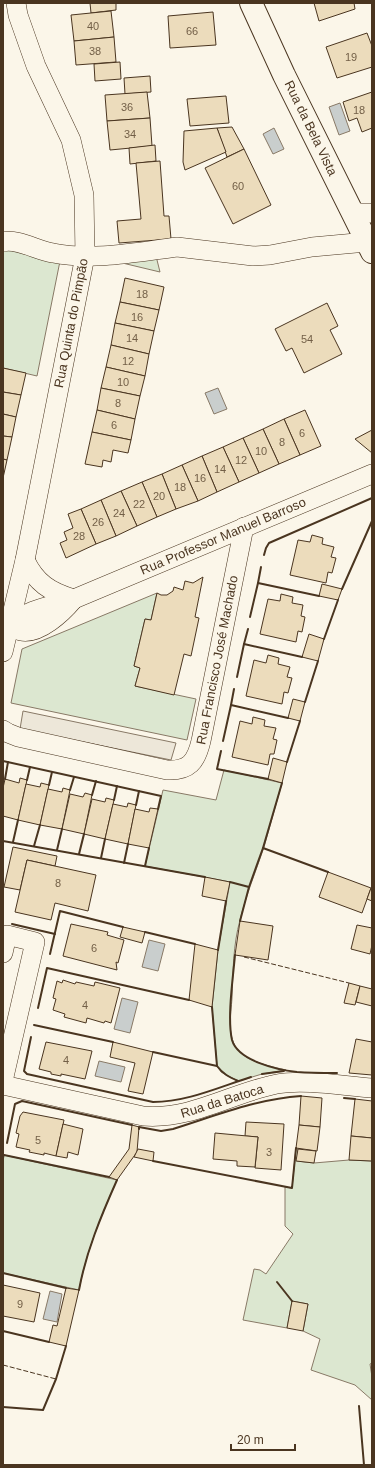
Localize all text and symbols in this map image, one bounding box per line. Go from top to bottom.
house number: 40 [87,20,99,32]
house number: 66 [186,25,198,37]
house number: 38 [89,45,101,57]
house number: 19 [345,51,357,63]
street label: Rua da Bela Vista [281,78,341,179]
house number: 36 [121,101,133,113]
house number: 18 [353,104,365,116]
house number: 34 [124,128,136,140]
house number: 60 [232,180,244,192]
street label: Rua Quinta do Pimpão [51,257,91,389]
house number: 18 [136,288,148,300]
house number: 16 [131,311,143,323]
house number: 14 [126,332,138,344]
house number: 54 [301,333,313,345]
house number: 12 [122,355,134,367]
house number: 10 [117,376,129,388]
house number: 8 [115,397,121,409]
house number: 6 [111,419,117,431]
house number: 6 [299,427,305,439]
house number: 8 [279,436,285,448]
house number: 10 [255,445,267,457]
house number: 12 [235,454,247,466]
house number: 14 [214,463,226,475]
house number: 16 [194,472,206,484]
house number: 18 [174,481,186,493]
house number: 20 [153,490,165,502]
street label: Rua Professor Manuel Barroso [138,494,308,578]
house number: 22 [133,498,145,510]
house number: 24 [113,507,125,519]
house number: 26 [92,516,104,528]
house number: 28 [73,530,85,542]
street label: Rua Francisco José Machado [193,574,241,746]
house number: 8 [55,877,61,889]
house number: 6 [91,942,97,954]
house number: 4 [82,999,88,1011]
house number: 4 [63,1054,69,1066]
street label: Rua da Batoca [179,1081,266,1121]
house number: 5 [35,1134,41,1146]
house number: 3 [266,1146,272,1158]
house number: 9 [17,1298,23,1310]
scale bar [231,1426,295,1452]
text: 20 m [237,1433,264,1447]

